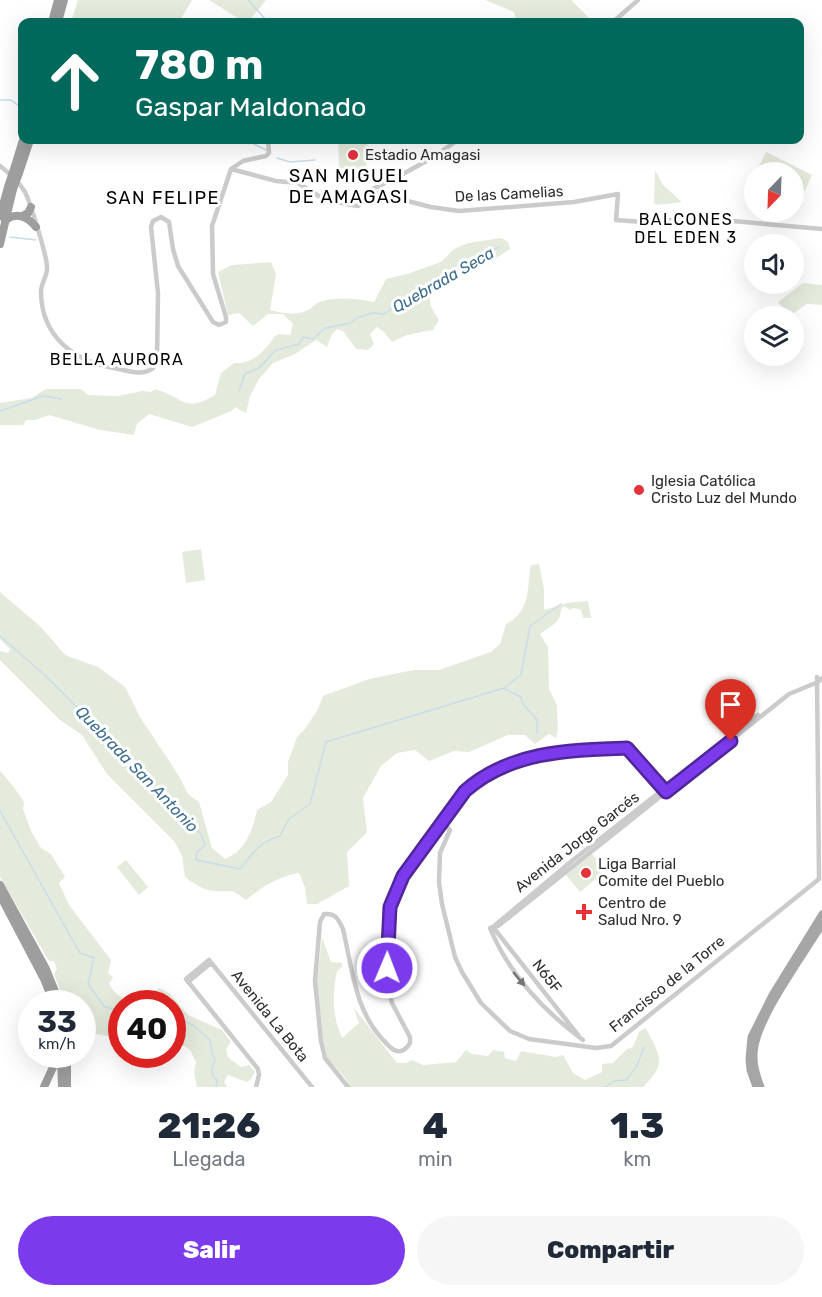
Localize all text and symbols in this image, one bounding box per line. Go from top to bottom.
text: 780 m [135,40,263,90]
icon: ahead [36,42,114,120]
text: Gaspar Maldonado [135,91,367,123]
place label: Estadio Amagasi [365,146,481,164]
marker: Estadio Amagasi [346,148,360,162]
north arrow [744,162,804,222]
map controls [744,162,804,366]
district label: SAN MIGUEL DE AMAGASI [289,165,409,208]
street label: De las Camelias [454,182,564,206]
district label: SAN FELIPE [106,187,220,209]
district label: BALCONES DEL EDEN 3 [634,210,738,247]
button: sound [744,234,804,294]
water label: Quebrada Seca [389,243,497,317]
button: layers [744,306,804,366]
district label: BELLA AURORA [50,350,184,369]
place label: Iglesia Católica Cristo Luz del Mundo [651,472,797,507]
marker: Iglesia Católica Cristo Luz del Mundo [632,483,646,497]
pin [705,679,756,741]
icon: arrive [714,688,747,721]
water label: Quebrada San Antonio [72,702,202,836]
street label: Avenida Jorge Garcés [511,788,643,896]
place label: Liga Barrial Comite del Pueblo [598,855,724,890]
marker: Liga Barrial Comite del Pueblo [579,866,593,880]
place label: Centro de Salud Nro. 9 [598,894,682,929]
marker: Centro de Salud Nro. 9 [575,903,593,921]
street label: Francisco de la Torre [606,932,728,1036]
position arrow [355,936,419,1000]
street label: N65F [528,956,566,996]
street label: Avenida La Bota [228,967,312,1065]
one-way arrow [512,971,525,986]
speed limit sign: 40 [108,990,186,1068]
text: 33 [37,1004,77,1040]
text: km/h [38,1035,76,1053]
text: 21:26 [157,1104,260,1147]
text: 4 [423,1104,448,1147]
text: 1.3 [610,1104,664,1147]
text: Llegada [172,1147,246,1171]
text: min [418,1147,453,1171]
text: km [623,1147,651,1171]
button: Salir [18,1216,405,1285]
button: Compartir [417,1216,804,1285]

